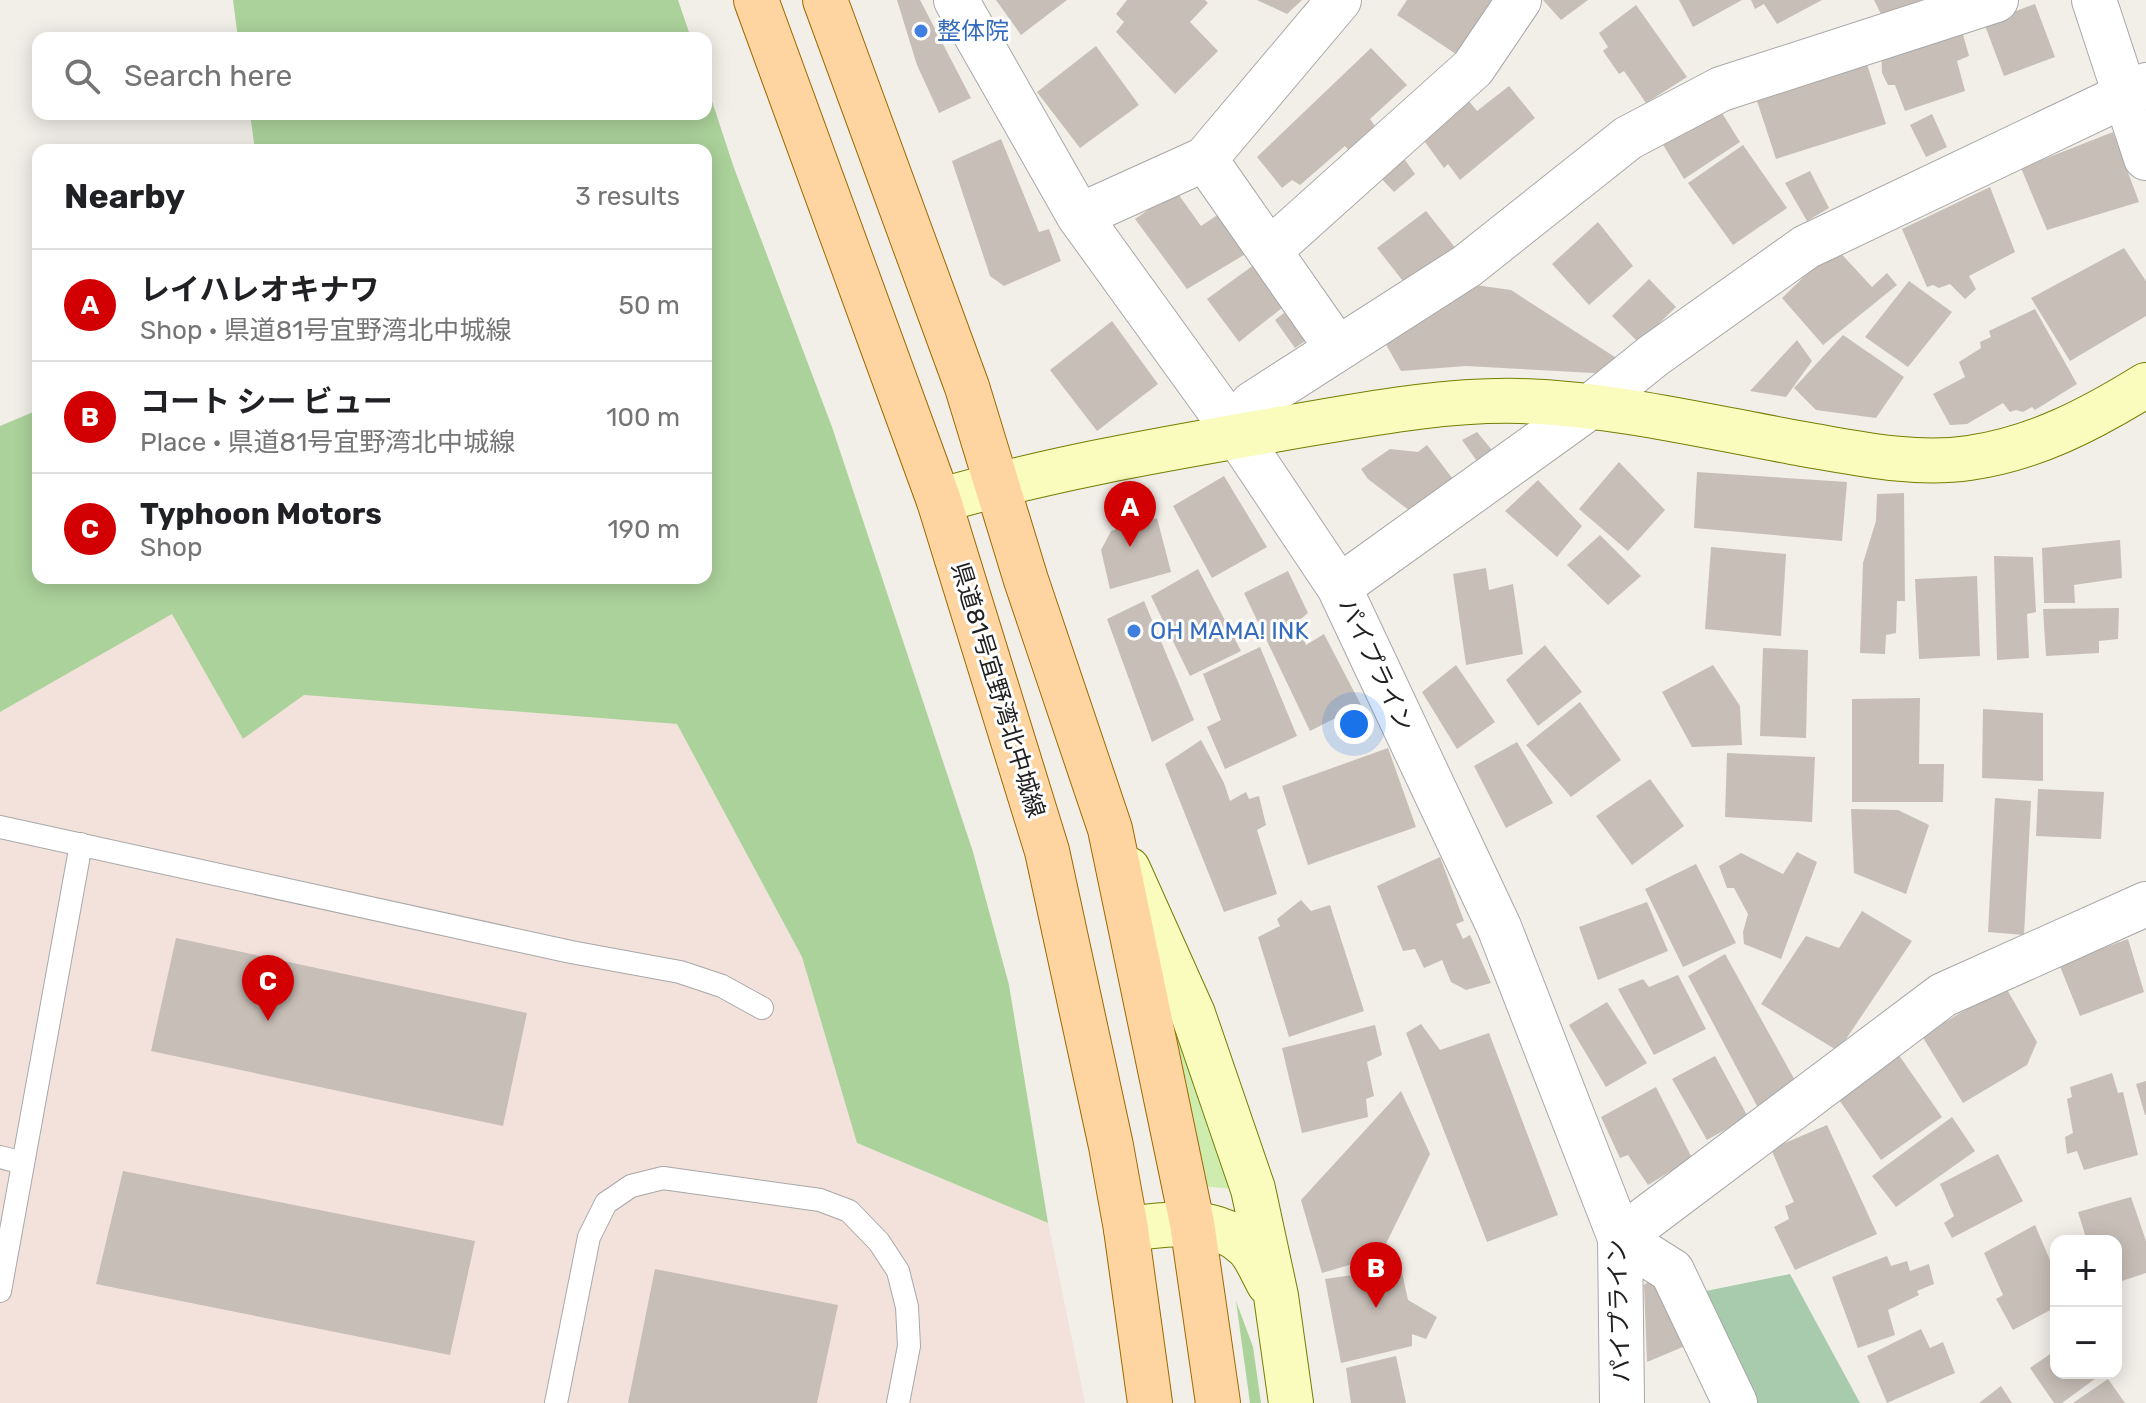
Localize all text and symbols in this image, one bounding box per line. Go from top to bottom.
place label: 整体院 [937,17,1009,45]
marker: 整体院 [912,22,930,40]
search box [32,32,712,120]
icon: search [60,54,104,98]
text: Search here [124,58,292,94]
text: Nearby [64,176,185,217]
text: 3 results [575,181,680,212]
text: レイハレオキナワ [140,272,379,308]
text: A [81,290,99,321]
text: 50 m [619,290,680,321]
text: Shop · 県道81号宜野湾北中城線 [140,315,511,346]
text: コート シー ビュー [140,384,393,420]
text: B [81,402,99,433]
text: 100 m [606,402,680,433]
text: Place · 県道81号宜野湾北中城線 [140,427,515,458]
pin: A [1104,481,1156,547]
text: Typhoon Motors [140,496,382,532]
text: C [81,514,99,545]
text: 190 m [607,514,680,545]
text: Shop [140,532,202,563]
street label: 県道81号宜野湾北中城線 [946,559,1050,821]
street label: パイプライン [1333,594,1419,736]
place label: OH MAMA! INK [1150,617,1310,645]
marker: OH MAMA! INK [1125,622,1143,640]
your location [1334,704,1374,744]
pin: C [242,955,294,1021]
map controls [2050,1235,2122,1379]
button: + [2050,1235,2122,1307]
street label: パイプライン [1602,1239,1636,1383]
pin: B [1350,1242,1402,1308]
button: − [2050,1307,2122,1379]

